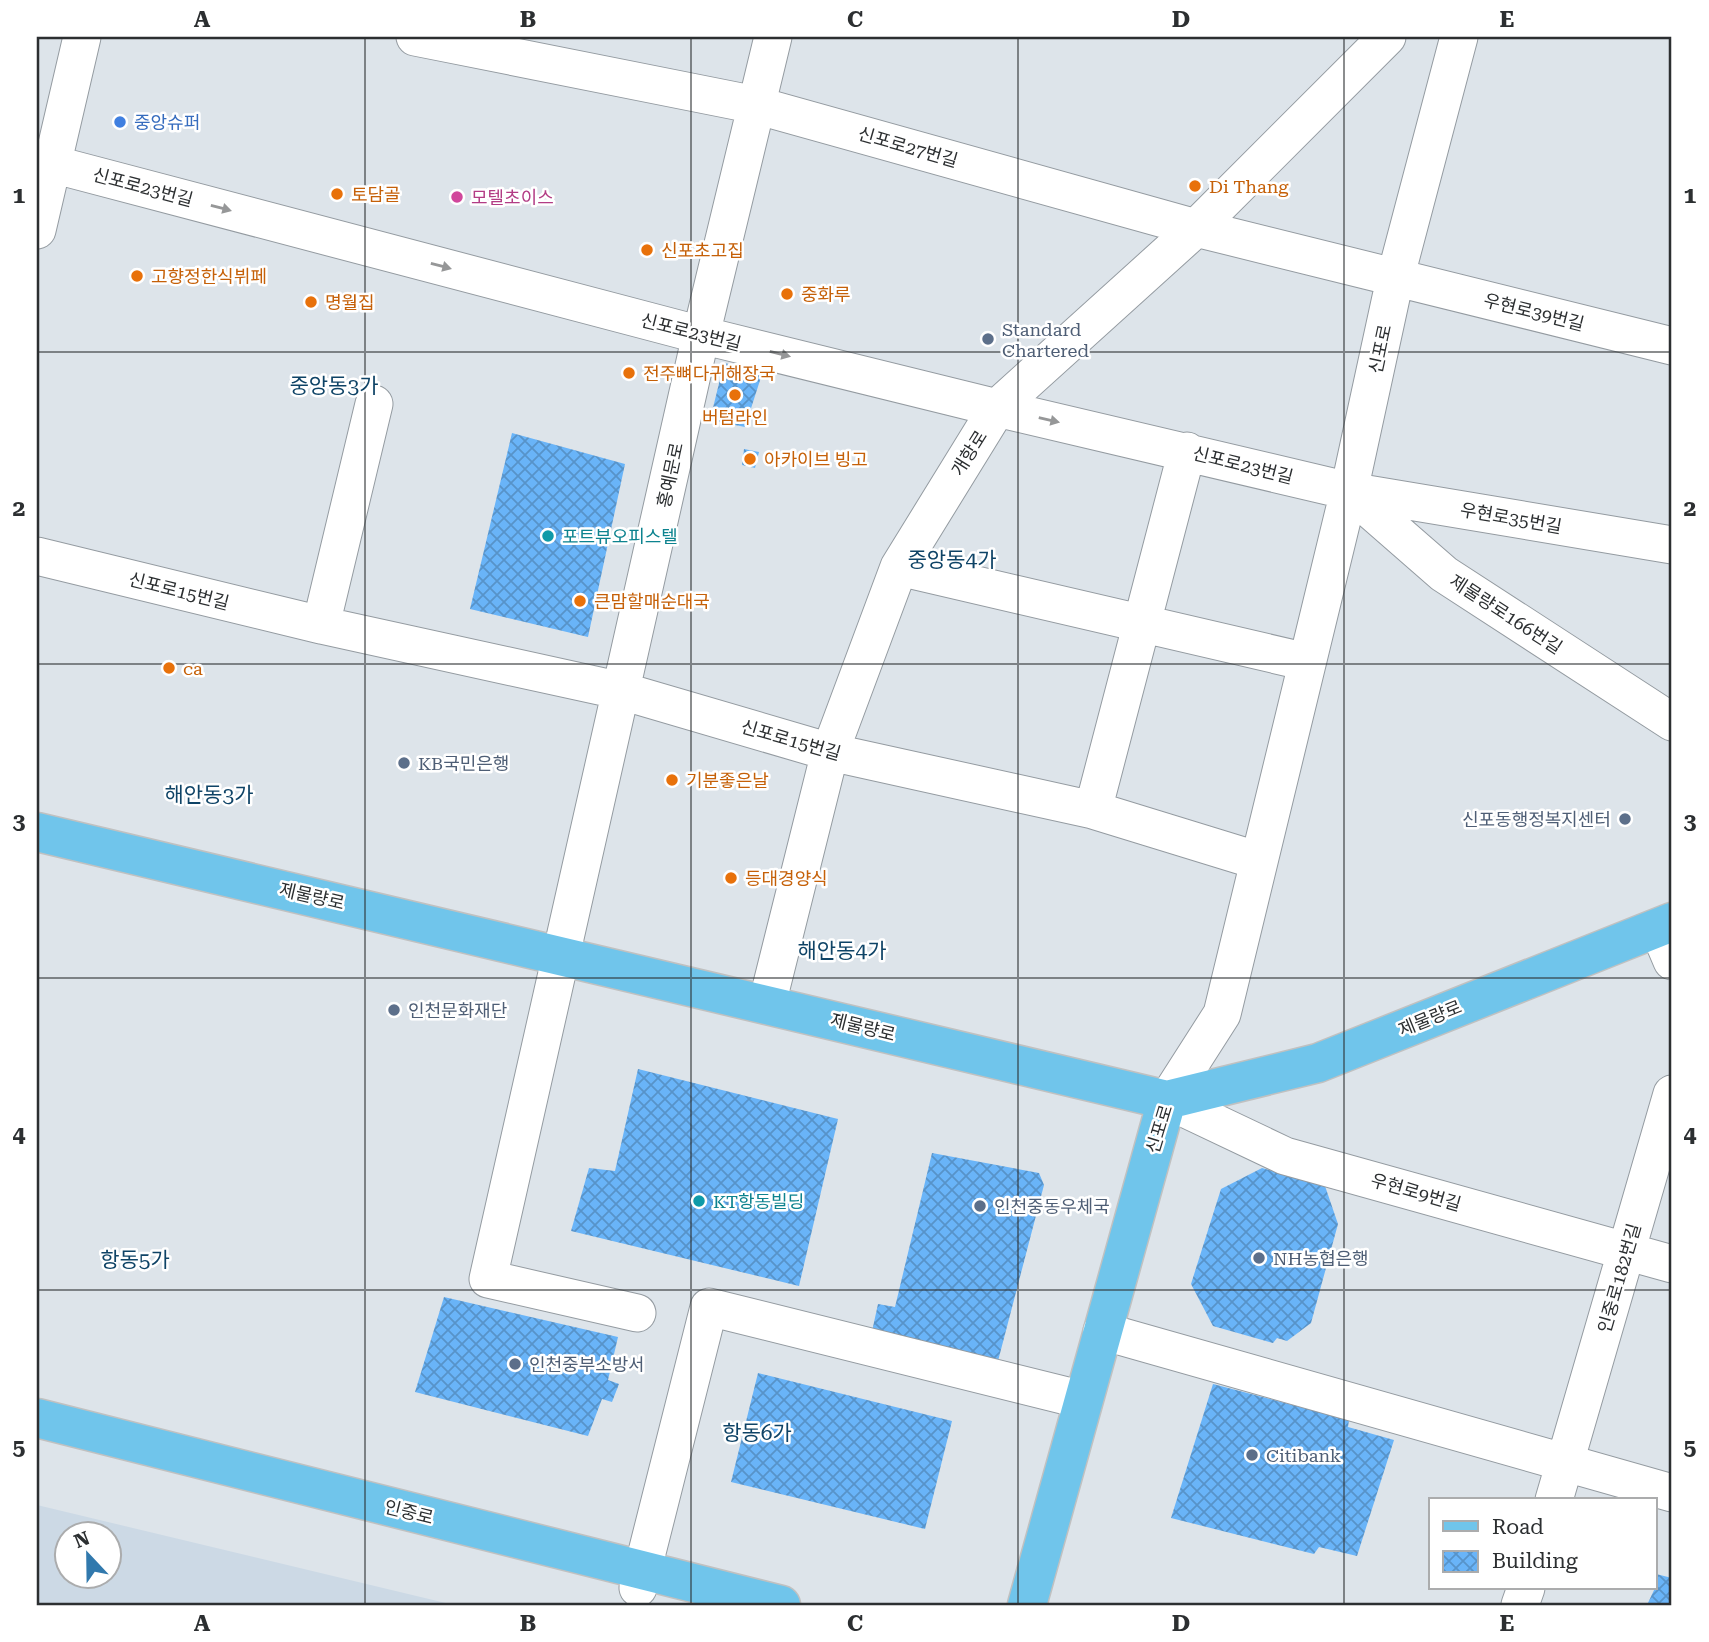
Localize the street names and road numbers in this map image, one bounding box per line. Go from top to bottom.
street label: 신포로27번길 [856,123,960,171]
street label: 신포로23번길 [91,164,195,210]
street label: 우현로39번길 [1482,289,1586,335]
street label: 신포로23번길 [639,309,743,355]
street label: 신포로 [1365,323,1395,375]
street label: 개항로 [947,426,991,480]
street label: 홍예문로 [653,440,687,510]
street label: 신포로23번길 [1191,442,1295,488]
street label: 우현로35번길 [1458,499,1564,537]
street label: 신포로15번길 [127,568,231,614]
street label: 제물량로166번길 [1446,570,1566,658]
street label: 신포로15번길 [739,716,843,764]
street label: 제물량로 [277,878,347,914]
street label: 제물량로 [1395,996,1465,1040]
street label: 제물량로 [828,1009,898,1045]
street label: 신포로 [1142,1102,1176,1156]
street label: 우현로9번길 [1368,1169,1464,1215]
street label: 인중로182번길 [1593,1221,1645,1335]
street label: 인중로 [382,1496,436,1528]

